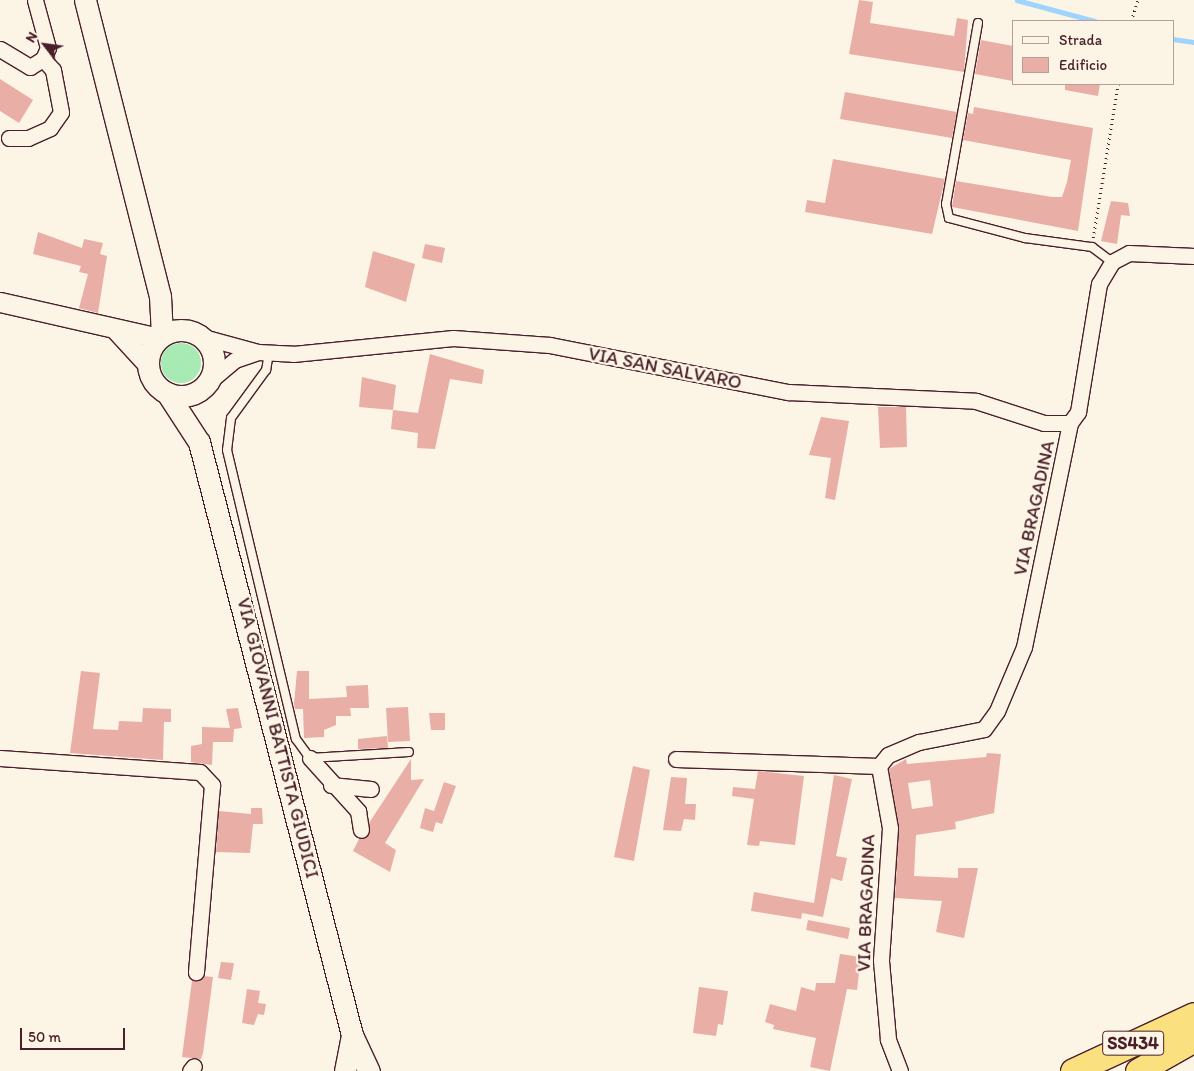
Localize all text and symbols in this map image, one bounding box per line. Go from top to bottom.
north arrow [20,20,70,70]
legend [1012,20,1174,85]
text: N [22,29,41,46]
text: Strada [1059,31,1102,49]
text: Edificio [1059,56,1107,74]
street label: VIA SAN SALVARO [586,342,744,394]
street label: VIA BRAGADINA [1008,437,1060,579]
street label: VIA GIOVANNI BATTISTA GIUDICI [232,595,324,881]
street label: VIA BRAGADINA [852,832,880,974]
scale bar [22,1018,128,1050]
text: 50 m [28,1028,61,1046]
road number: SS434 [1102,1028,1164,1058]

